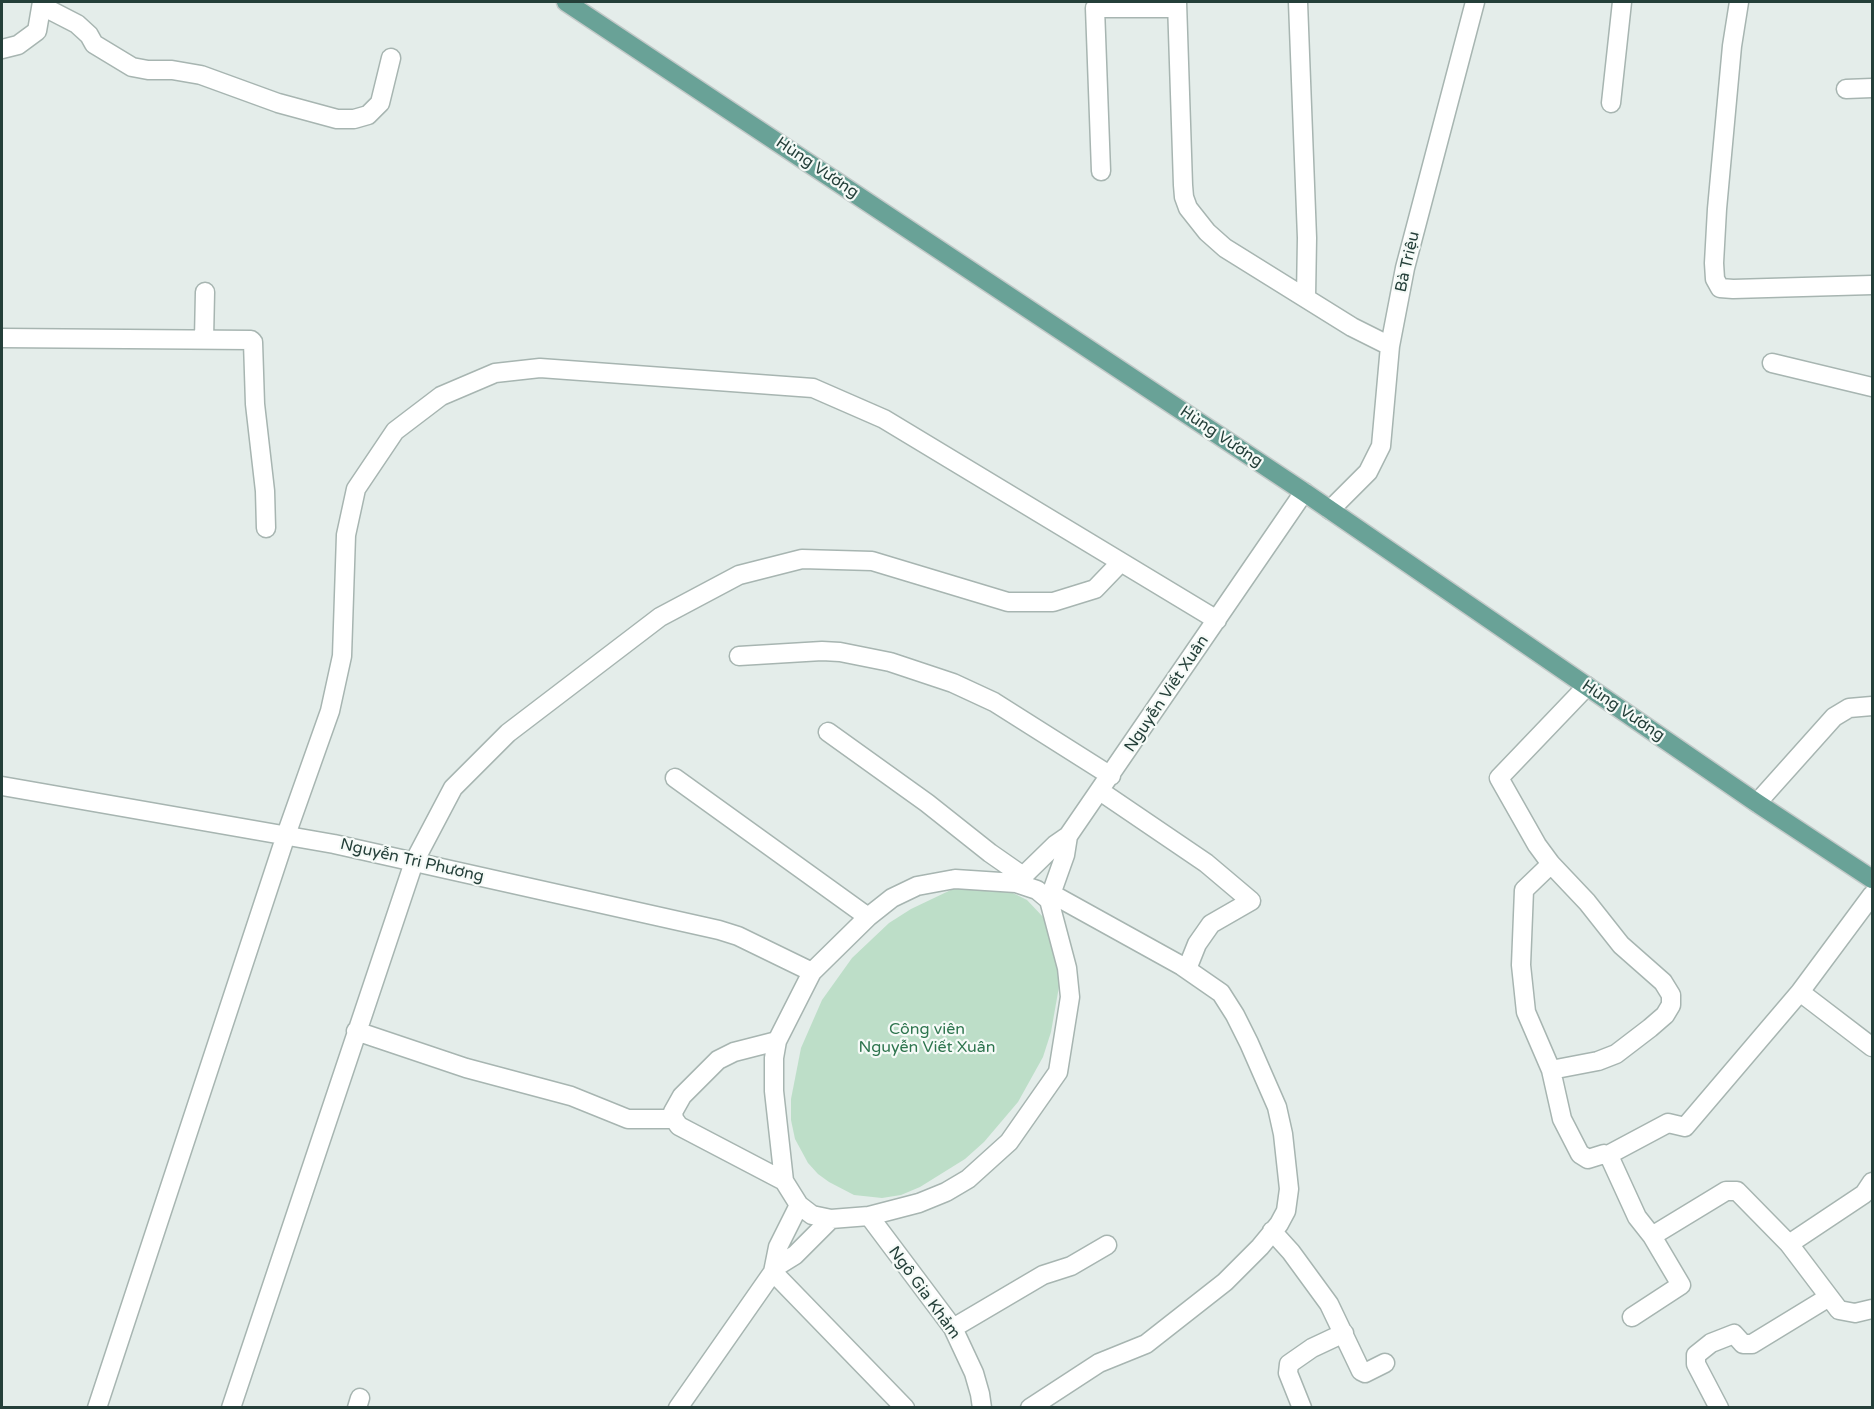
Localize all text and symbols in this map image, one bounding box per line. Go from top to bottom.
street label: Hùng Vương [772,133,862,203]
street label: Bà Triệu [1392,230,1424,294]
street label: Hùng Vương [1176,402,1266,472]
street label: Nguyễn Viết Xuân [1121,632,1213,756]
street label: Hùng Vương [1578,676,1668,746]
street label: Nguyễn Tri Phương [338,835,486,887]
park label: Công viên Nguyễn Viết Xuân [859,1020,995,1058]
street label: Ngô Gia Khảm [884,1243,964,1343]

